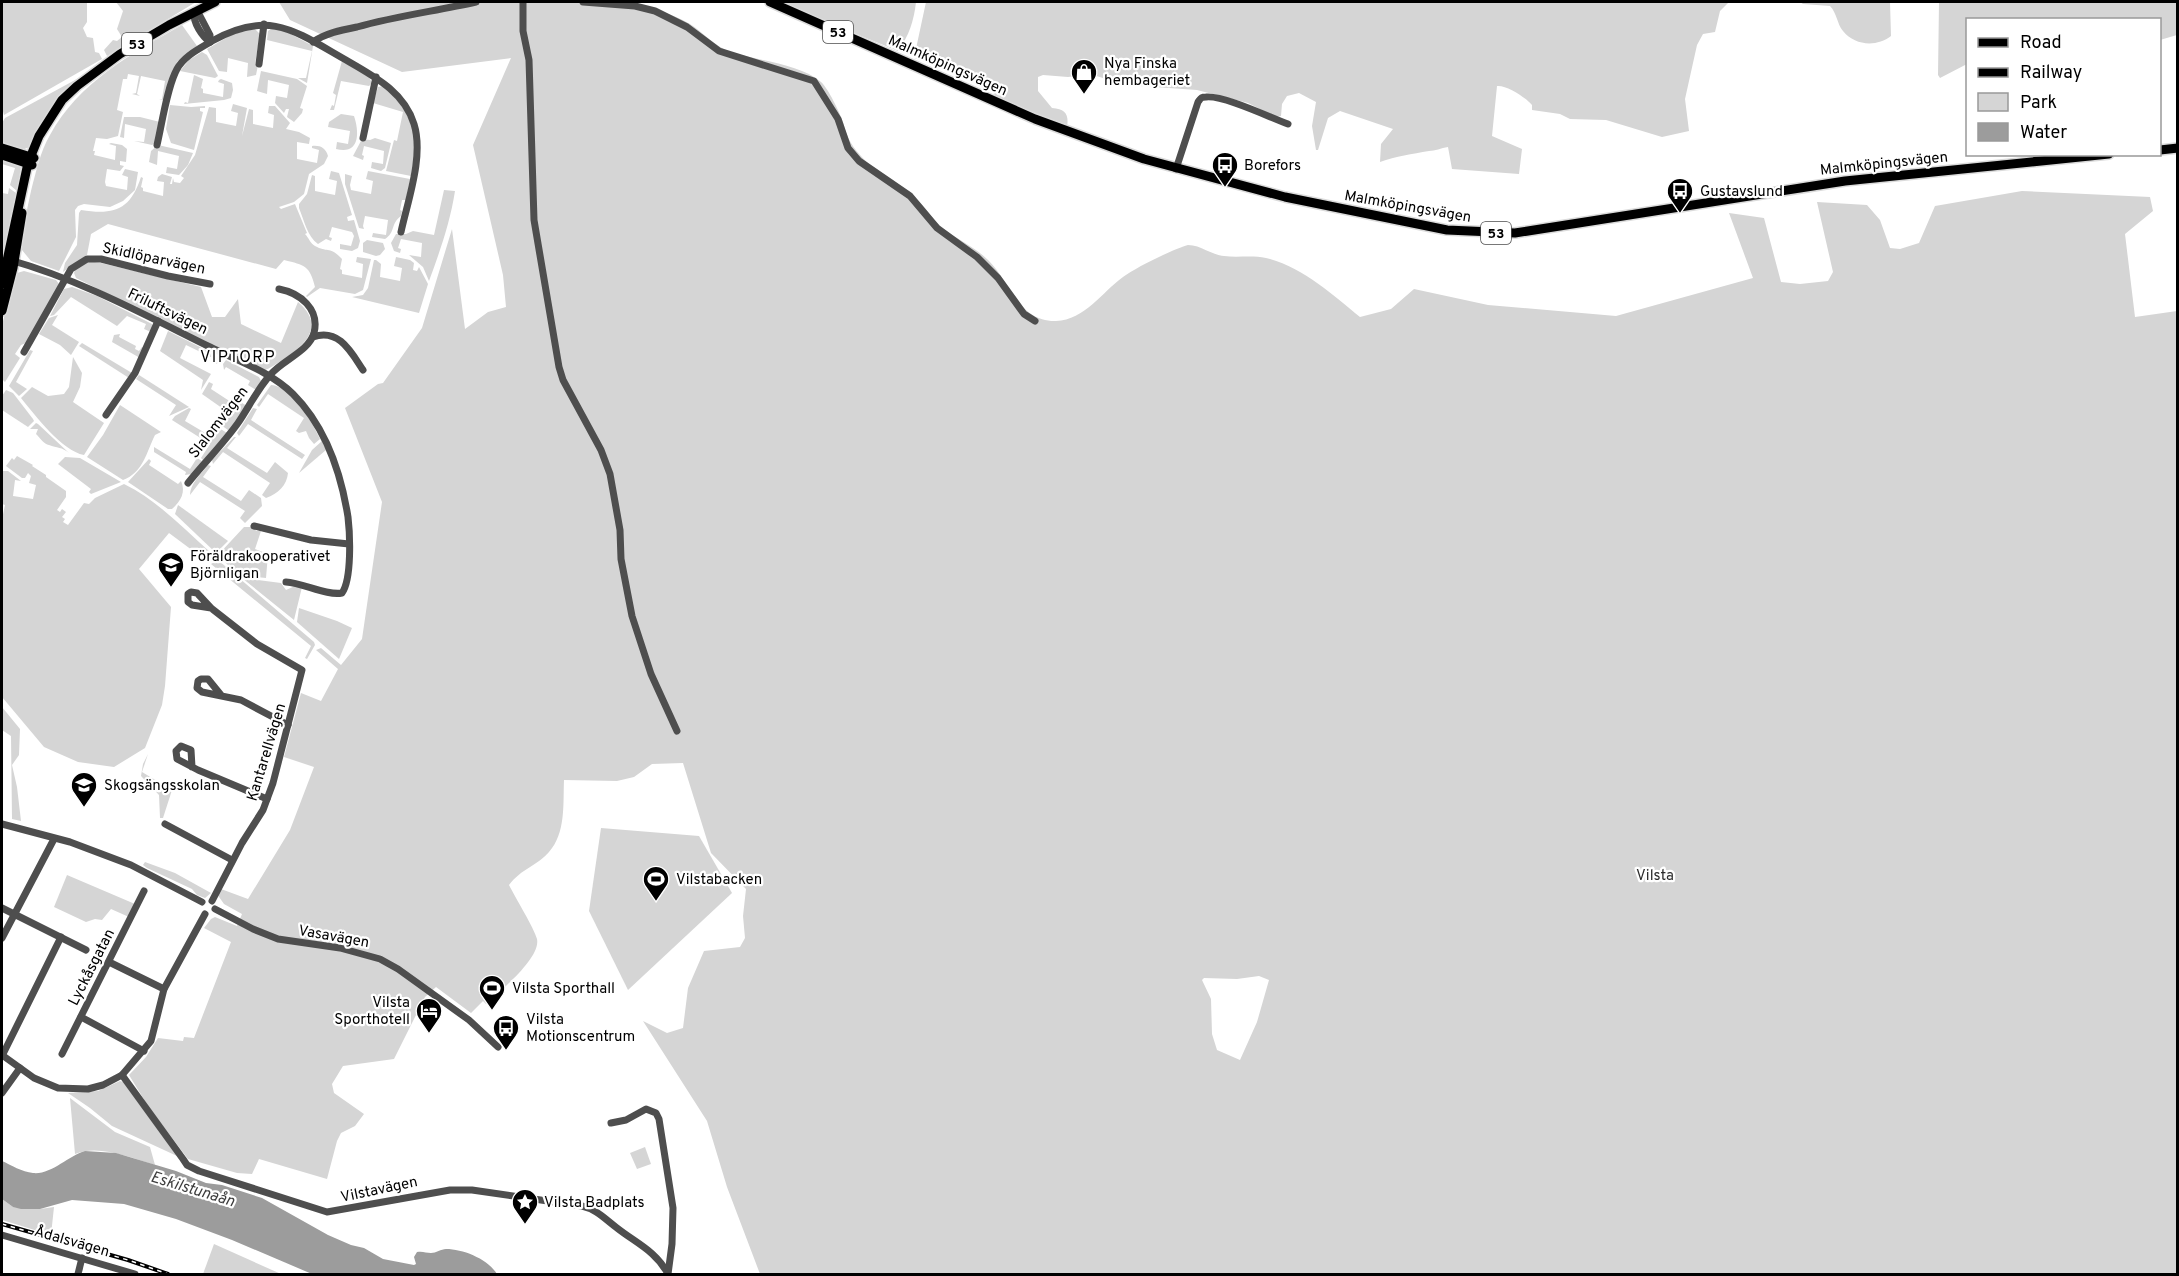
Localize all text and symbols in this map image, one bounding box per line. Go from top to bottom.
legend [1966,18,2161,156]
road number: 53 [823,21,853,43]
street label: Malmköpingsvägen [885,32,1010,101]
text: Road [2020,32,2062,55]
road number: 53 [122,33,152,55]
place label: Nya Finska hembageriet [1104,55,1190,91]
shop icon: Nya Finska hembageriet [1069,57,1099,95]
text: Railway [2020,62,2082,85]
text: Park [2020,92,2057,115]
text: Water [2020,122,2067,145]
street label: Malmköpingsvägen [1819,148,1949,181]
bus stop icon: Borefors [1210,150,1240,188]
place label: Borefors [1244,157,1301,176]
bus stop icon: Gustavslund [1665,176,1695,214]
place label: Gustavslund [1700,183,1783,202]
street label: Malmköpingsvägen [1343,187,1473,228]
road number: 53 [1481,222,1511,244]
street label: Skidlöparvägen [101,239,207,280]
street label: Friluftsvägen [124,285,211,340]
district label: VIPTORP [200,348,276,368]
street label: Slalomvägen [185,383,253,463]
place label: Föräldrakooperativet Björnligan [190,548,330,584]
school or university icon: Föräldrakooperativet Björnligan [156,550,186,588]
street label: Kantarellvägen [244,701,291,804]
school or university icon: Skogsängsskolan [69,770,99,808]
place label: Skogsängsskolan [104,777,220,796]
sports icon: Vilstabacken [641,864,671,902]
park label: Vilsta [1636,867,1674,886]
place label: Vilstabacken [676,871,762,890]
street label: Vasavägen [297,922,371,953]
street label: Lyckåsgatan [65,926,120,1009]
sports icon: Vilsta Sporthall [477,973,507,1011]
place label: Vilsta Sporthall [512,980,615,999]
place label: Vilsta Sporthotell [334,994,410,1030]
hotel icon: Vilsta Sporthotell [414,996,444,1034]
place label: Vilsta Motionscentrum [526,1011,635,1047]
bus stop icon: Vilsta Motionscentrum [491,1013,521,1051]
water label: Eskilstunaån [148,1168,237,1212]
street label: Vilstavägen [339,1173,419,1208]
place icon: Vilsta Badplats [510,1187,540,1225]
place label: Vilsta Badplats [544,1194,645,1213]
street label: Ådalsvägen [32,1223,111,1262]

